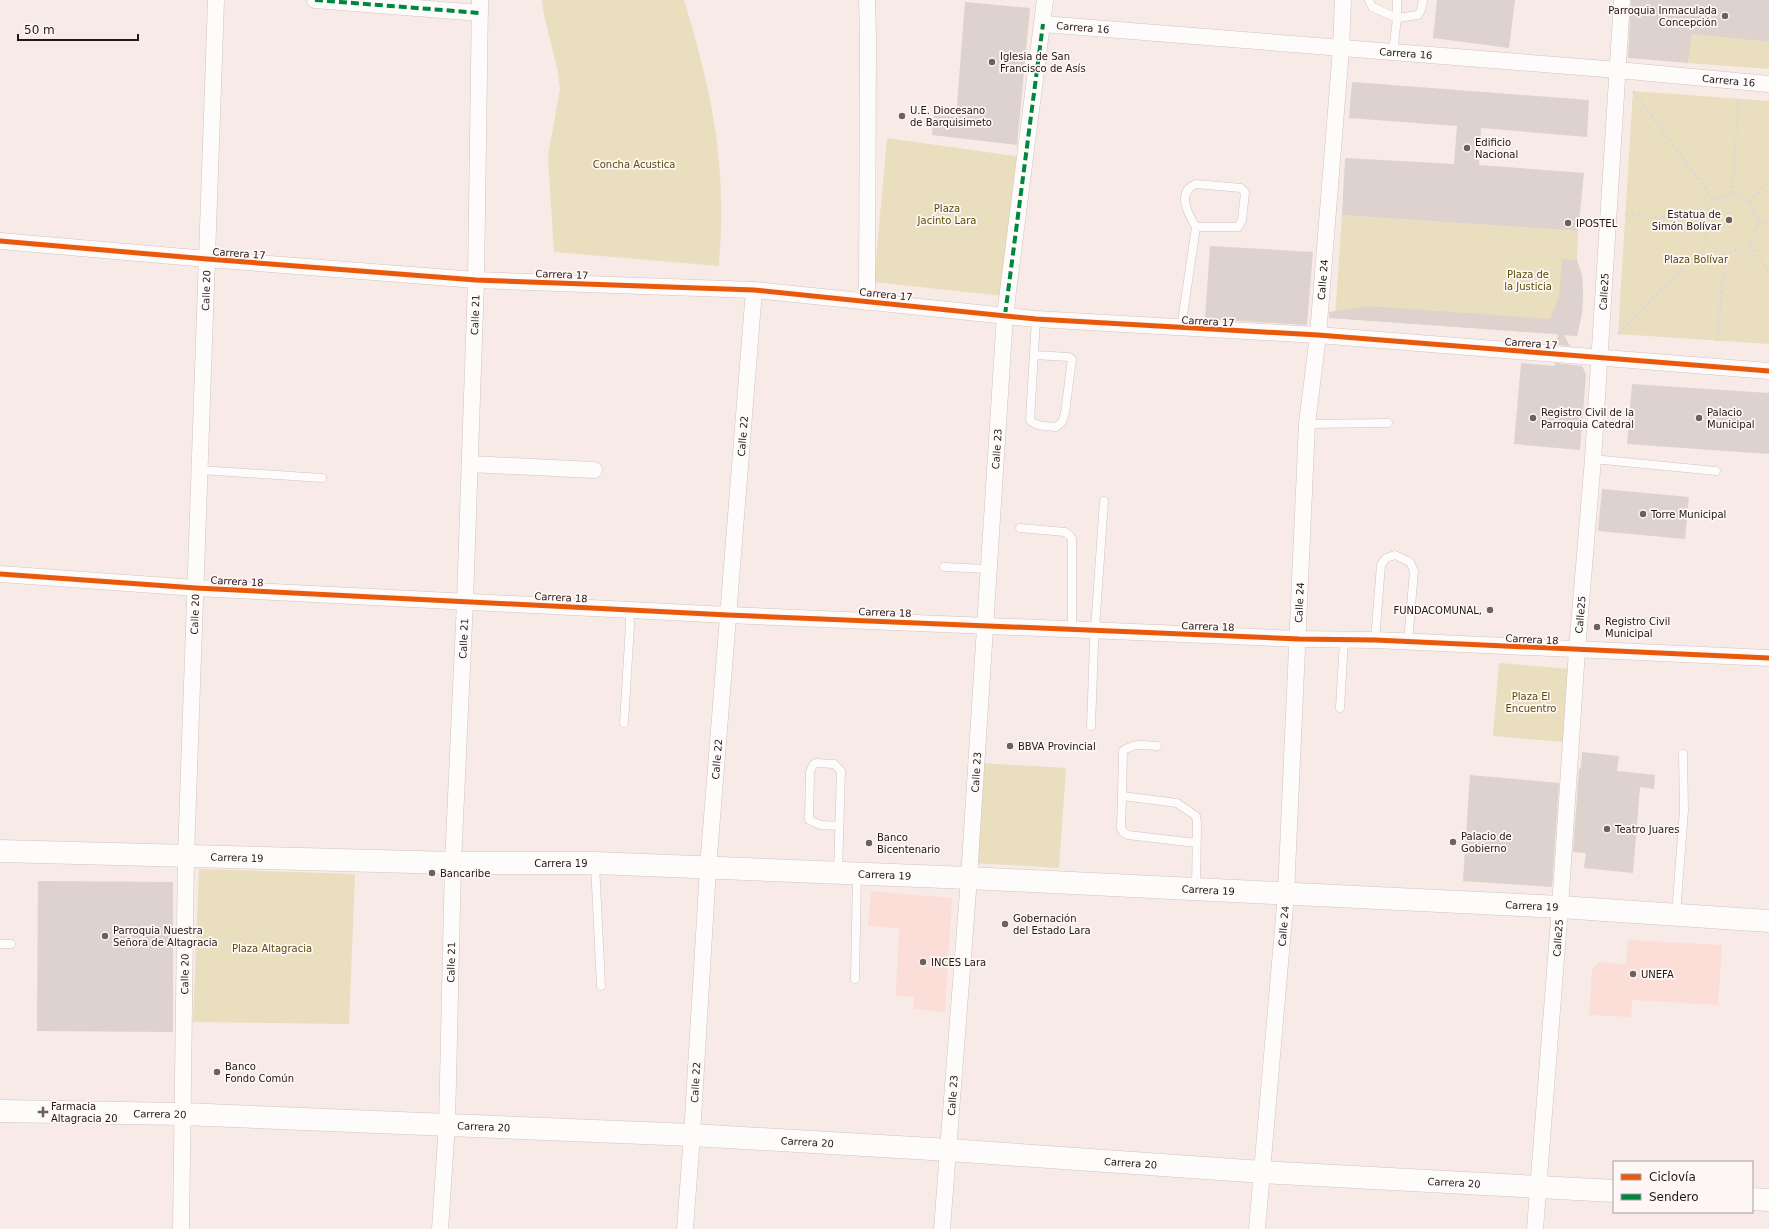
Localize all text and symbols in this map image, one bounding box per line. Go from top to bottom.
place label: Parroquia Inmaculada Concepción [1608,5,1717,28]
marker: Parroquia Inmaculada Concepción [1720,11,1730,21]
scale bar [18,16,138,42]
street label: Carrera 16 [1056,20,1110,35]
text: 50 m [24,23,55,37]
street label: Carrera 16 [1379,46,1433,61]
place label: Iglesia de San Francisco de Asís [1000,51,1086,74]
marker: Iglesia de San Francisco de Asís [987,57,997,67]
street label: Carrera 16 [1702,73,1756,89]
place label: U.E. Diocesano de Barquisimeto [910,105,992,128]
marker: U.E. Diocesano de Barquisimeto [897,111,907,121]
place label: Edificio Nacional [1475,137,1518,160]
marker: Edificio Nacional [1462,143,1472,153]
park label: Concha Acustica [593,159,675,170]
park label: Plaza Jacinto Lara [917,203,976,226]
place label: Estatua de Simón Bolívar [1652,209,1722,232]
marker: Estatua de Simón Bolívar [1724,215,1734,225]
marker: IPOSTEL [1563,218,1573,228]
place label: IPOSTEL [1576,218,1618,229]
street label: Carrera 17 [212,246,266,261]
park label: Plaza Bolívar [1664,254,1729,265]
street label: Calle 24 [1316,259,1330,300]
street label: Carrera 17 [535,268,589,281]
park label: Plaza de la Justicia [1504,269,1552,292]
street label: Calle 20 [200,270,213,311]
street label: Calle25 [1597,272,1611,311]
street label: Carrera 17 [859,286,913,303]
street label: Calle 21 [469,294,482,335]
street label: Carrera 17 [1181,315,1235,328]
street label: Carrera 17 [1504,336,1558,351]
place label: Registro Civil de la Parroquia Catedral [1541,407,1634,430]
place label: Palacio Municipal [1707,407,1755,430]
marker: Registro Civil de la Parroquia Catedral [1528,413,1538,423]
marker: Palacio Municipal [1694,413,1704,423]
street label: Calle 22 [736,415,750,457]
street label: Calle 23 [990,428,1004,470]
marker: Torre Municipal [1638,509,1648,519]
place label: Torre Municipal [1650,509,1726,520]
street label: Carrera 18 [210,575,264,588]
street label: Calle 24 [1293,582,1306,623]
street label: Carrera 18 [534,591,588,604]
street label: Calle 20 [189,594,201,635]
street label: Calle25 [1573,596,1588,634]
place label: FUNDACOMUNAL, [1393,605,1482,616]
marker: FUNDACOMUNAL, [1485,605,1495,615]
street label: Carrera 18 [858,606,912,619]
place label: Registro Civil Municipal [1605,616,1670,639]
street label: Calle 21 [457,618,470,659]
street label: Carrera 18 [1181,620,1235,633]
marker: Registro Civil Municipal [1592,622,1602,632]
street label: Carrera 18 [1505,633,1559,646]
park label: Plaza El Encuentro [1506,691,1556,714]
street label: Calle 22 [710,738,724,780]
marker: BBVA Provincial [1005,741,1015,751]
place label: BBVA Provincial [1018,741,1096,752]
street label: Calle 23 [969,752,983,793]
marker: Teatro Juares [1602,824,1612,834]
place label: Teatro Juares [1614,824,1679,835]
place label: Palacio de Gobierno [1461,831,1512,854]
place label: Banco Bicentenario [877,832,940,855]
marker: Palacio de Gobierno [1448,837,1458,847]
marker: Banco Bicentenario [864,838,874,848]
street label: Carrera 19 [210,852,264,864]
street label: Carrera 19 [534,858,588,869]
marker: Bancaribe [427,868,437,878]
place label: Bancaribe [440,868,490,879]
street label: Carrera 19 [858,869,911,882]
street label: Carrera 19 [1181,883,1235,897]
street label: Carrera 19 [1505,899,1559,913]
street label: Calle 24 [1276,905,1291,947]
place label: Gobernación del Estado Lara [1013,913,1091,936]
marker: Gobernación del Estado Lara [1000,919,1010,929]
street label: Calle25 [1551,919,1565,957]
place label: Parroquia Nuestra Señora de Altagracia [113,925,218,948]
marker: Parroquia Nuestra Señora de Altagracia [100,931,110,941]
street label: Calle 21 [445,942,457,983]
park label: Plaza Altagracia [232,943,312,954]
street label: Calle 20 [179,954,191,994]
marker: INCES Lara [918,957,928,967]
place label: INCES Lara [931,957,986,968]
marker: UNEFA [1628,969,1638,979]
place label: UNEFA [1641,969,1674,980]
place label: Banco Fondo Común [225,1061,294,1084]
street label: Calle 22 [689,1062,702,1103]
marker: Banco Fondo Común [212,1067,222,1077]
street label: Calle 23 [946,1075,960,1116]
place label: Farmacia Altagracia 20 [51,1101,118,1124]
marker: Farmacia Altagracia 20 [38,1107,48,1117]
street label: Carrera 20 [133,1108,187,1120]
street label: Carrera 20 [457,1120,511,1134]
street label: Carrera 20 [780,1135,834,1149]
street label: Carrera 20 [1104,1156,1158,1171]
legend [1613,1161,1753,1213]
text: Ciclovía [1649,1170,1696,1184]
street label: Carrera 20 [1427,1176,1481,1190]
text: Sendero [1649,1190,1699,1204]

